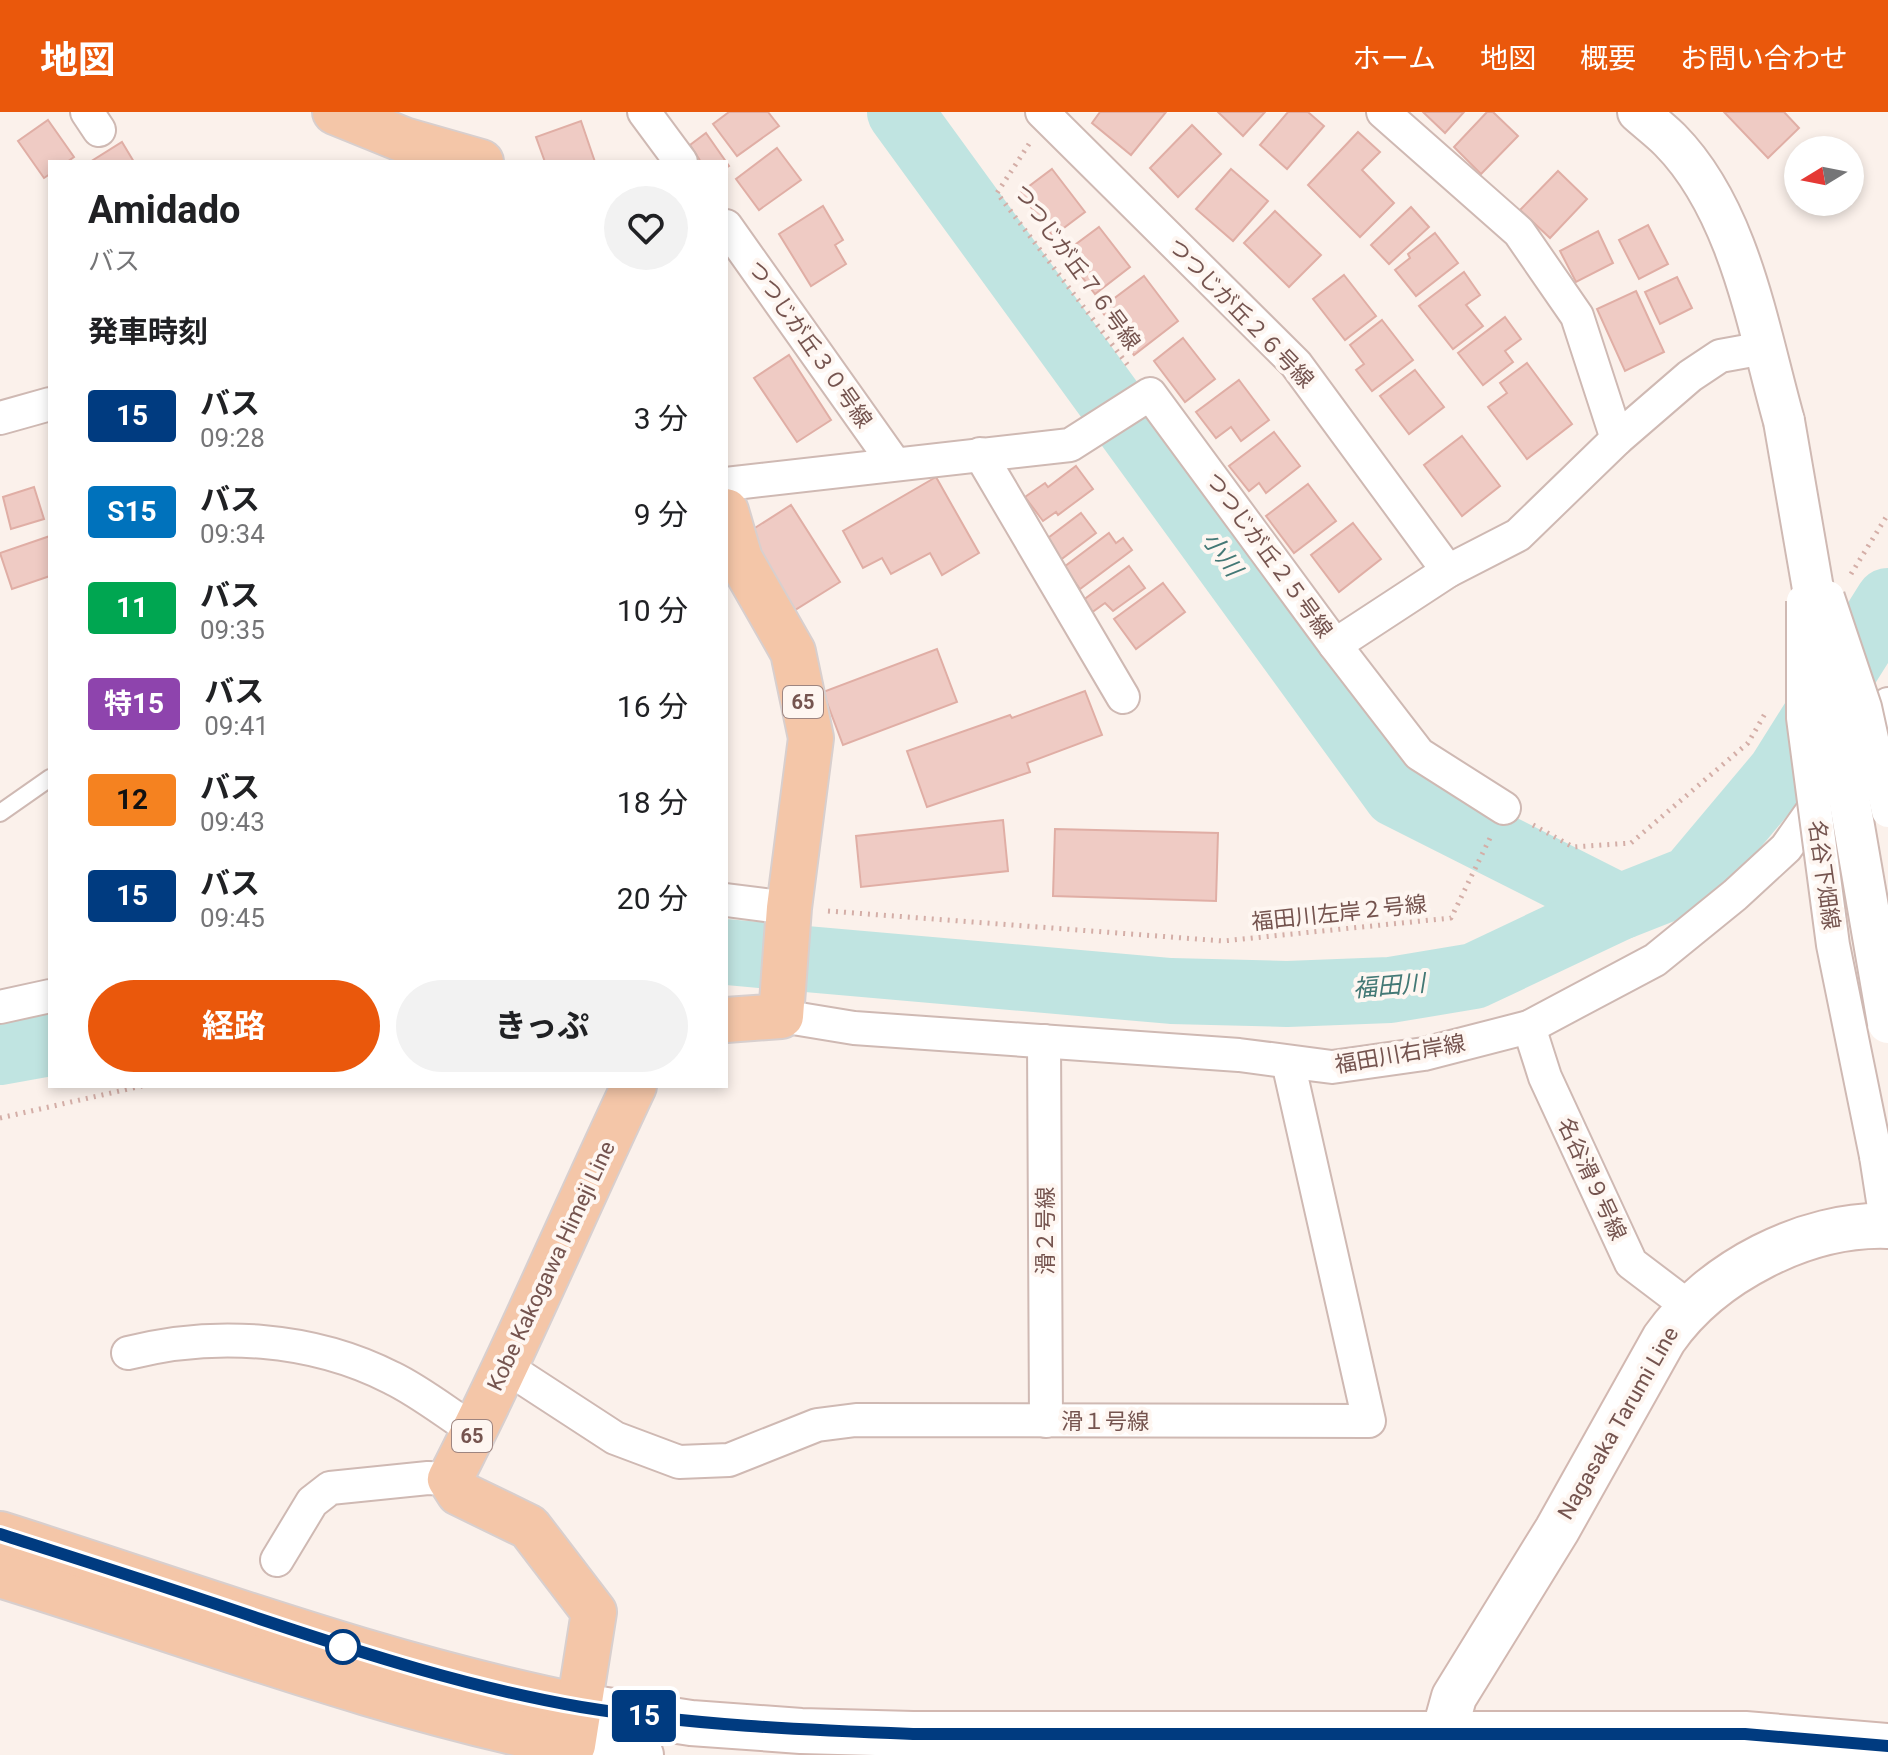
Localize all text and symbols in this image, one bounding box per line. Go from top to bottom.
text: 地図 [40,38,116,82]
text: ホーム [1353,42,1436,75]
text: 地図 [1480,42,1536,75]
text: 概要 [1580,42,1636,75]
text: お問い合わせ [1680,42,1848,75]
north arrow [1784,136,1864,216]
map controls [1784,136,1864,216]
street label: つつじが丘７６号線 [1009,180,1145,354]
button: heart [604,186,688,270]
text: Amidado [88,188,240,232]
street label: つつじが丘２６号線 [1163,233,1319,393]
text: バス [88,246,140,276]
street label: つつじが丘３０号線 [743,256,877,432]
text: 発車時刻 [88,314,208,349]
text: バス [200,386,260,421]
text: 15 [116,399,148,432]
text: 3 分 [634,401,688,436]
text: 09:28 [200,423,265,453]
street label: つつじが丘２５号線 [1201,468,1337,642]
text: バス [200,482,260,517]
text: S15 [107,495,157,528]
text: 9 分 [634,497,688,532]
text: 09:34 [200,519,265,549]
water label: 小川 [1197,526,1249,584]
text: バス [200,578,260,613]
text: 11 [116,591,148,624]
text: 10 分 [617,593,688,628]
text: 09:35 [200,615,265,645]
text: バス [204,674,264,709]
road number: 65 [783,686,823,718]
text: 特15 [104,687,164,720]
text: 16 分 [617,689,688,724]
text: 09:41 [204,711,269,741]
text: バス [200,770,260,805]
text: 12 [116,783,148,816]
text: 18 分 [617,785,688,820]
text: 09:43 [200,807,265,837]
street label: 名谷下畑線 [1804,819,1844,931]
text: バス [200,866,260,901]
text: 15 [116,879,148,912]
text: 20 分 [617,881,688,916]
street label: 福田川左岸２号線 [1250,891,1428,935]
text: 09:45 [200,903,265,933]
water label: 福田川 [1352,969,1429,1003]
button: 経路 [88,980,380,1072]
button: きっぷ [396,980,688,1072]
street label: 福田川右岸線 [1333,1030,1467,1078]
street label: 名谷滑９号線 [1553,1114,1631,1244]
street label: Kobe Kakogawa Himeji Line [482,1137,620,1395]
street label: 滑２号線 [1033,1187,1058,1275]
street label: Nagasaka Tarumi Line [1553,1322,1683,1524]
street label: 滑１号線 [1061,1409,1149,1434]
road number: 65 [452,1420,492,1452]
unlabelled marker [326,1630,360,1664]
line badge: 15 [608,1690,680,1742]
text: 15 [628,1699,660,1732]

